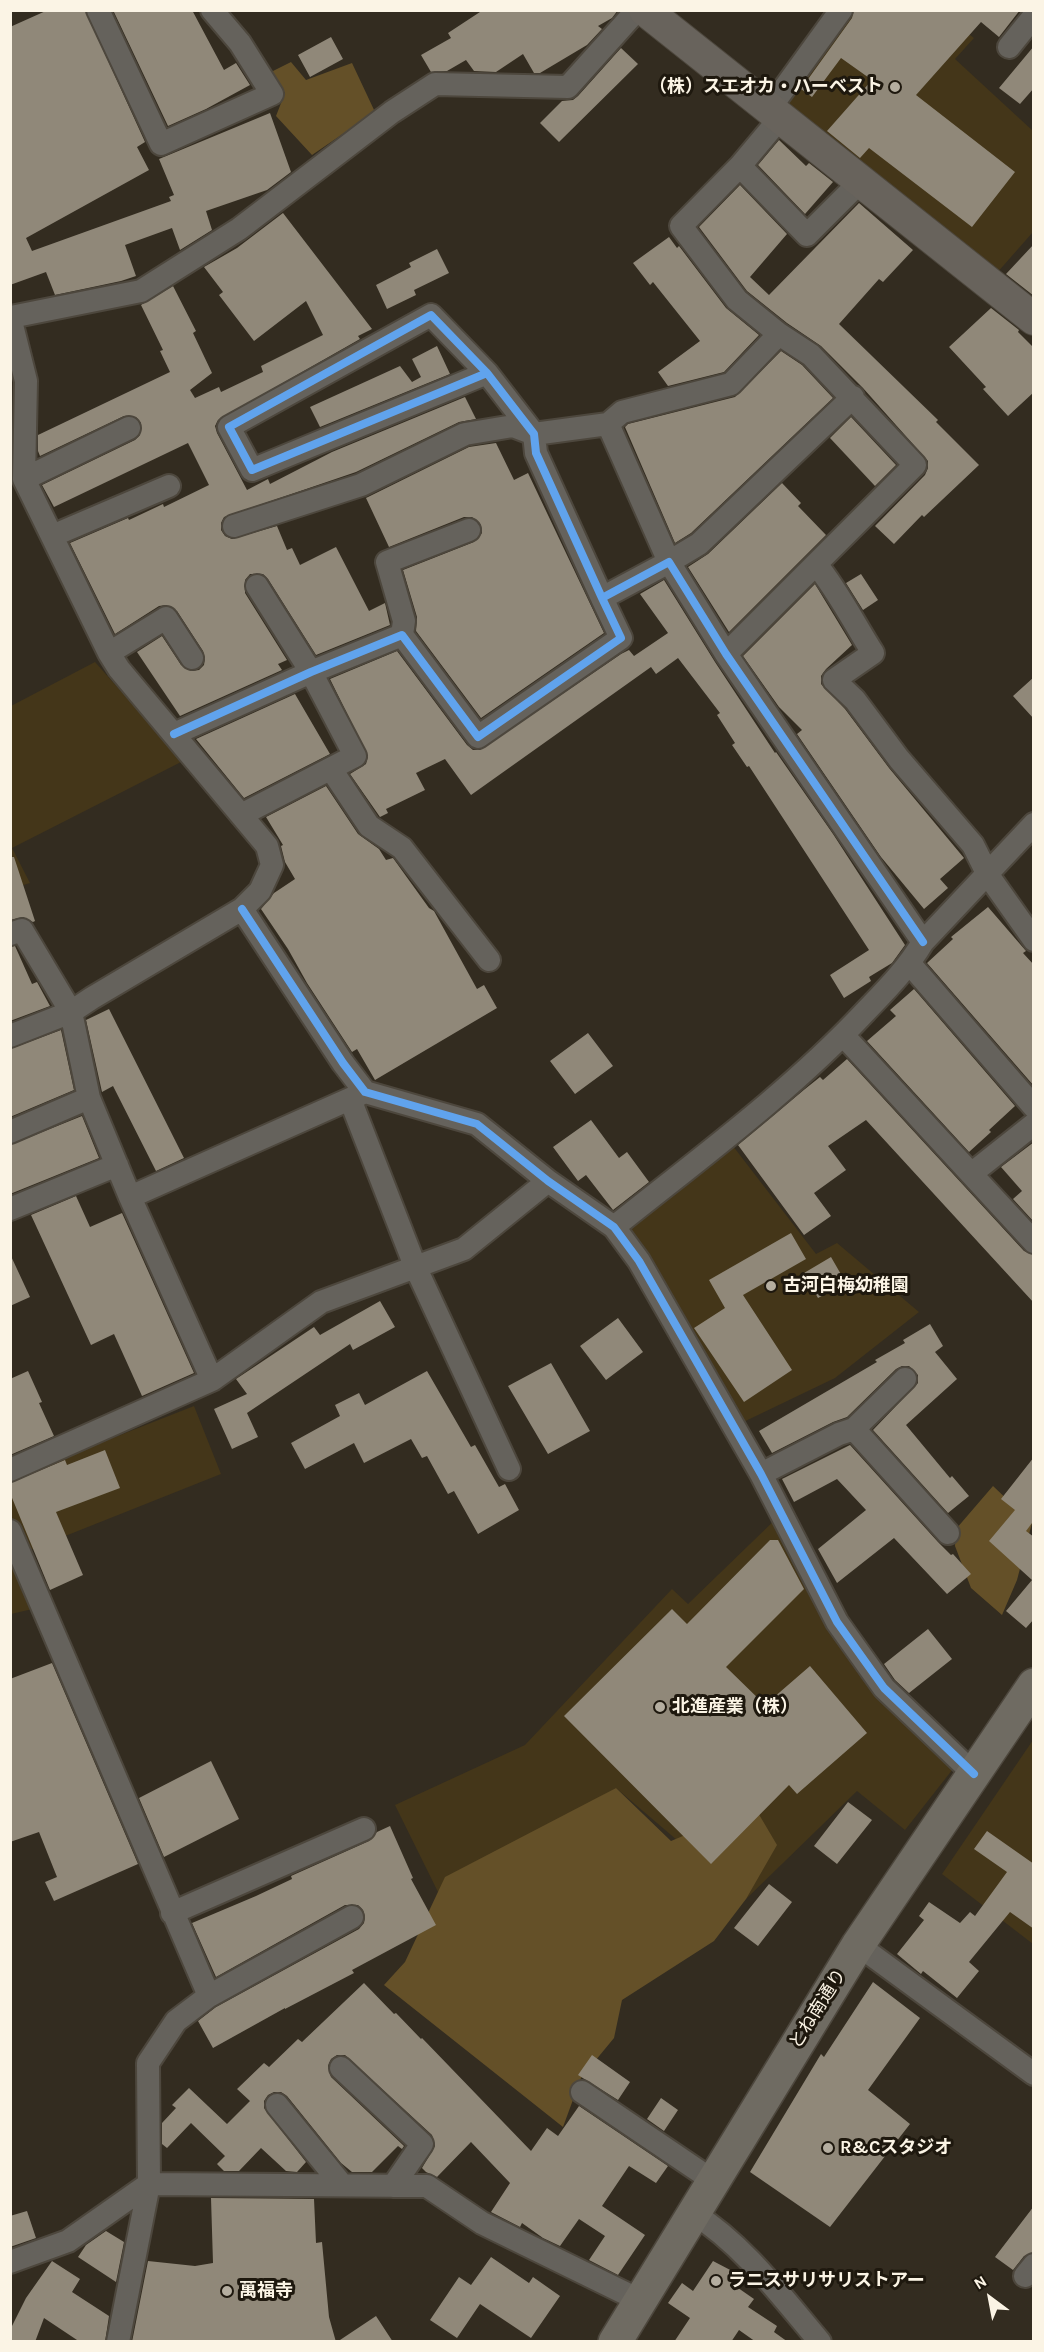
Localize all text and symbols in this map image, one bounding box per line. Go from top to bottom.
place label: （株）スエオカ・ハーベスト [649,76,883,98]
marker: （株）スエオカ・ハーベスト [888,80,902,94]
place label: 古河白梅幼稚園 [783,1275,909,1297]
marker: 古河白梅幼稚園 [764,1279,778,1293]
place label: 北進産業（株） [672,1696,798,1718]
marker: 北進産業（株） [653,1700,667,1714]
street label: とね南通り [785,1965,851,2053]
place label: R&Cスタジオ [840,2137,952,2159]
marker: R&Cスタジオ [821,2141,835,2155]
north arrow [960,2268,1020,2328]
place label: ラニスサリサリストアー [728,2270,925,2292]
text: N [970,2271,990,2293]
marker: ラニスサリサリストアー [709,2274,723,2288]
place label: 萬福寺 [239,2280,293,2302]
marker: 萬福寺 [220,2284,234,2298]

